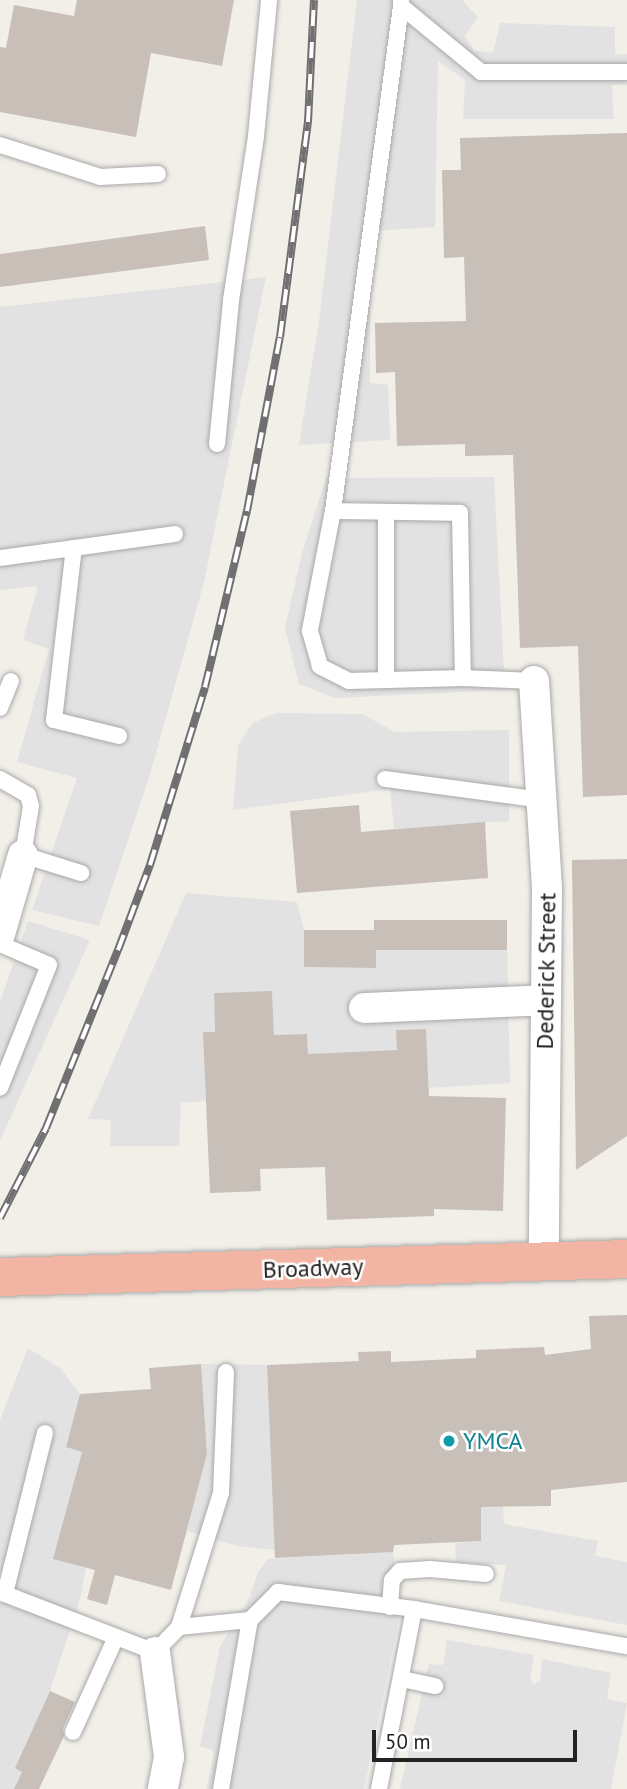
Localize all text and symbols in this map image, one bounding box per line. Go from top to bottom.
street label: Dederick Street [530,892,562,1050]
street label: Broadway [262,1252,364,1284]
place label: YMCA [463,1427,522,1455]
marker: YMCA [441,1433,457,1449]
scale bar [375,1716,580,1760]
text: 50 m [385,1728,431,1755]

